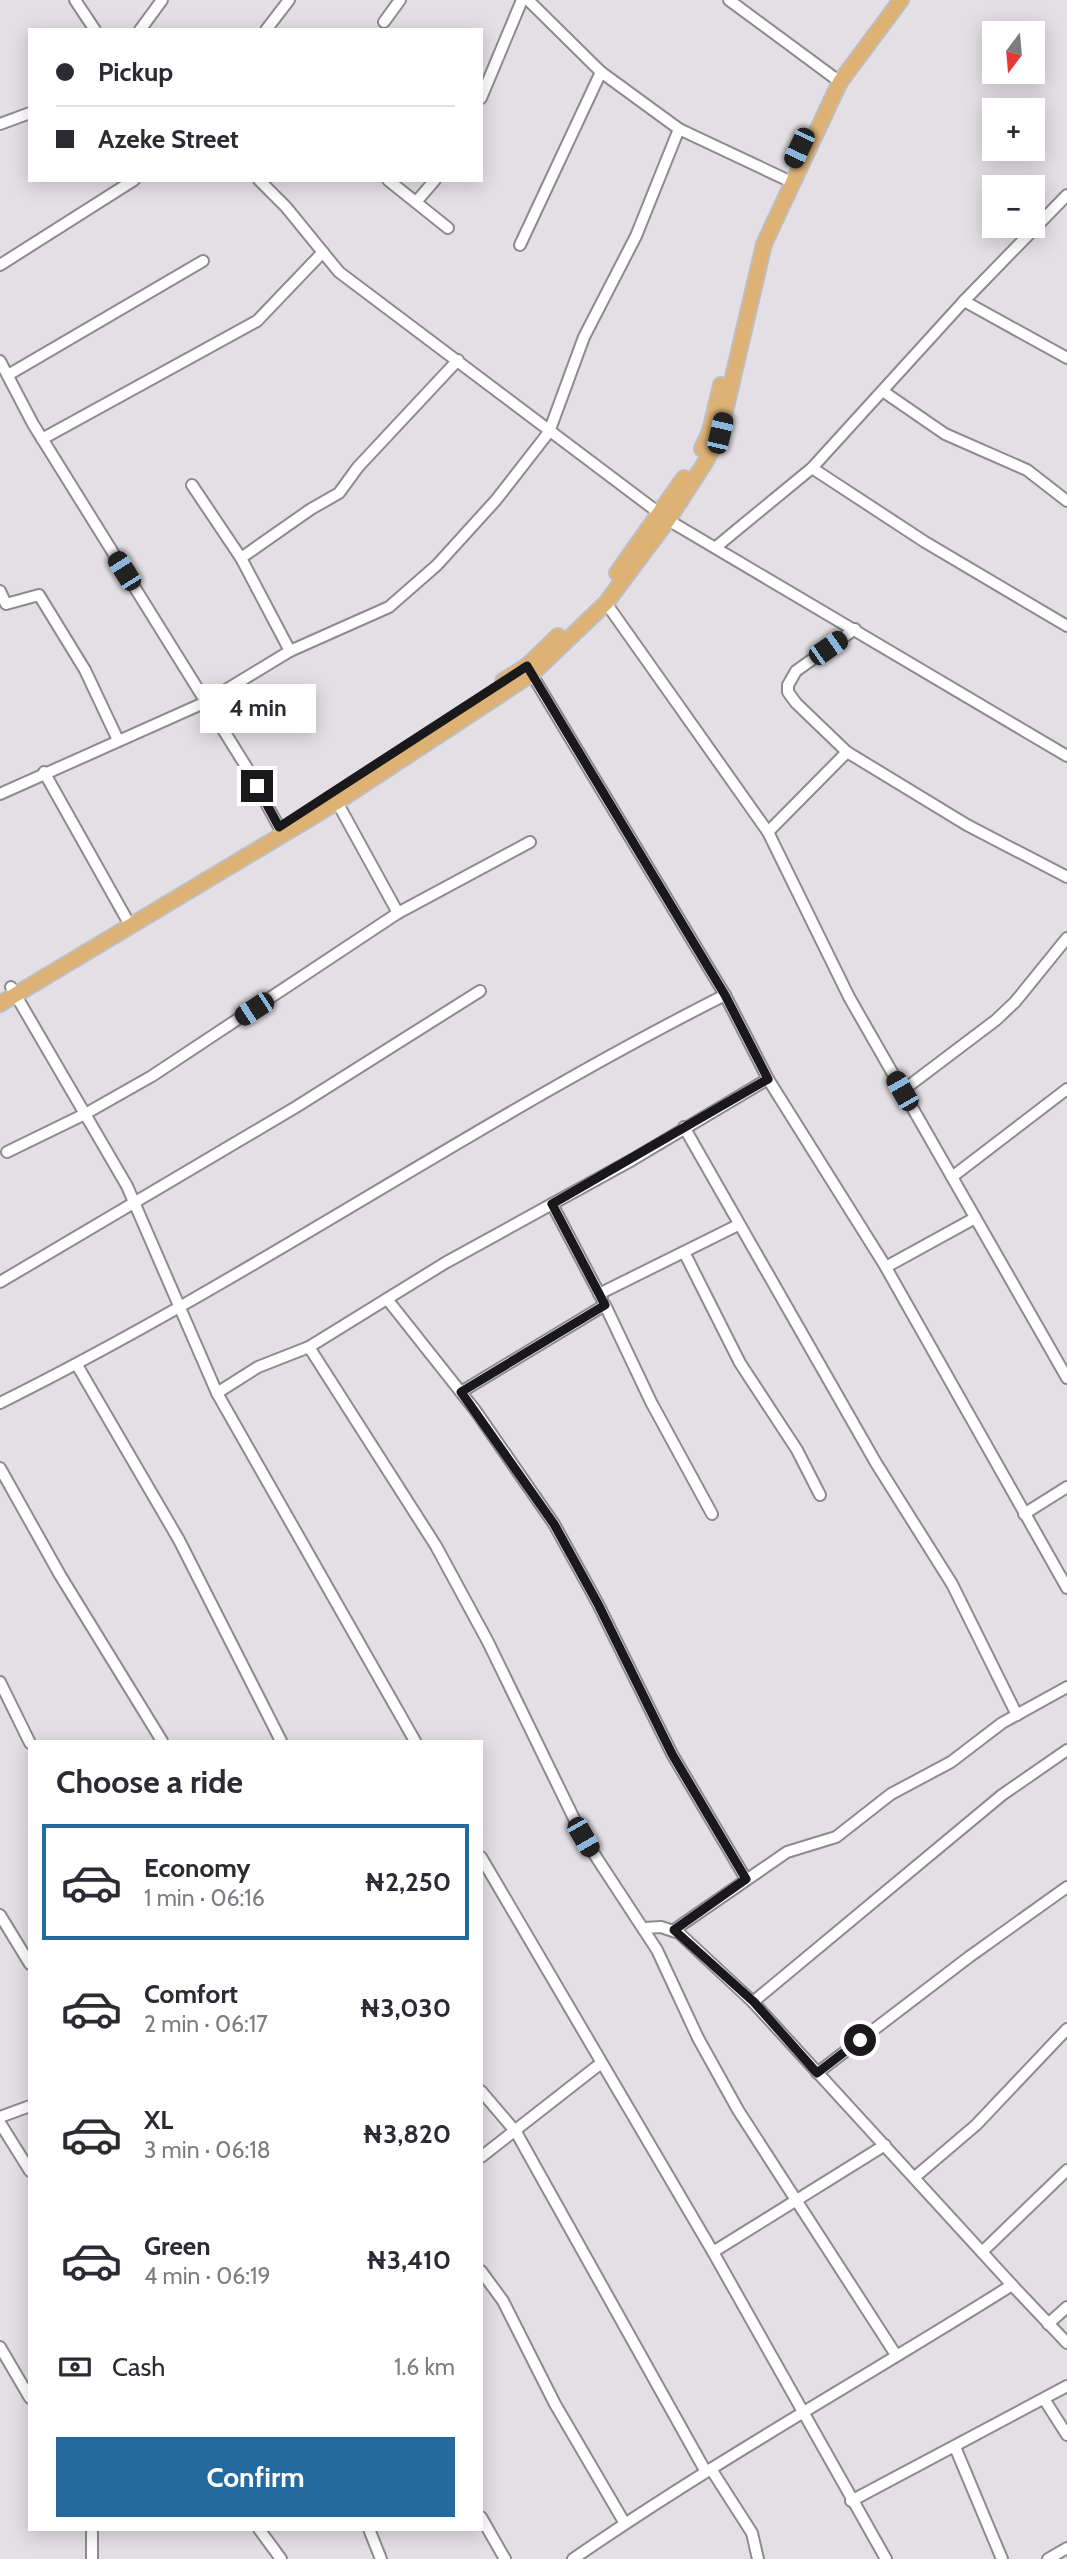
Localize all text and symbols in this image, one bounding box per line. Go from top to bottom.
north arrow [982,21,1045,84]
map controls [982,21,1045,238]
text: Pickup [98,56,173,88]
button: + [982,98,1045,161]
text: Azeke Street [98,123,239,155]
car [781,125,818,171]
button: − [982,175,1045,238]
car [706,410,735,456]
car [104,548,145,594]
car [805,627,852,669]
callout: 4 min [199,684,315,734]
text: 4 min [229,694,287,722]
route end [241,770,273,802]
car [231,989,278,1029]
car [883,1068,922,1114]
text: Choose a ride [56,1762,243,1801]
car [564,1814,603,1860]
icon: car [60,1851,123,1914]
text: Economy [144,1852,250,1884]
text: ₦2,250 [364,1866,451,1898]
text: 1 min · 06:16 [144,1884,265,1912]
icon: car [60,1977,123,2040]
text: Comfort [144,1978,238,2010]
text: ₦3,030 [359,1992,451,2024]
text: 2 min · 06:17 [144,2010,268,2038]
route start [844,2024,876,2056]
icon: car [60,2103,123,2166]
text: XL [144,2104,173,2136]
text: ₦3,820 [362,2118,451,2150]
text: 3 min · 06:18 [144,2136,271,2164]
icon: car [60,2229,123,2292]
text: Green [144,2230,211,2262]
text: ₦3,410 [366,2244,451,2276]
text: 4 min · 06:19 [144,2262,271,2290]
icon: cash [56,2348,94,2386]
text: Cash [112,2351,165,2383]
text: 1.6 km [394,2353,455,2381]
button: Confirm [56,2437,455,2517]

